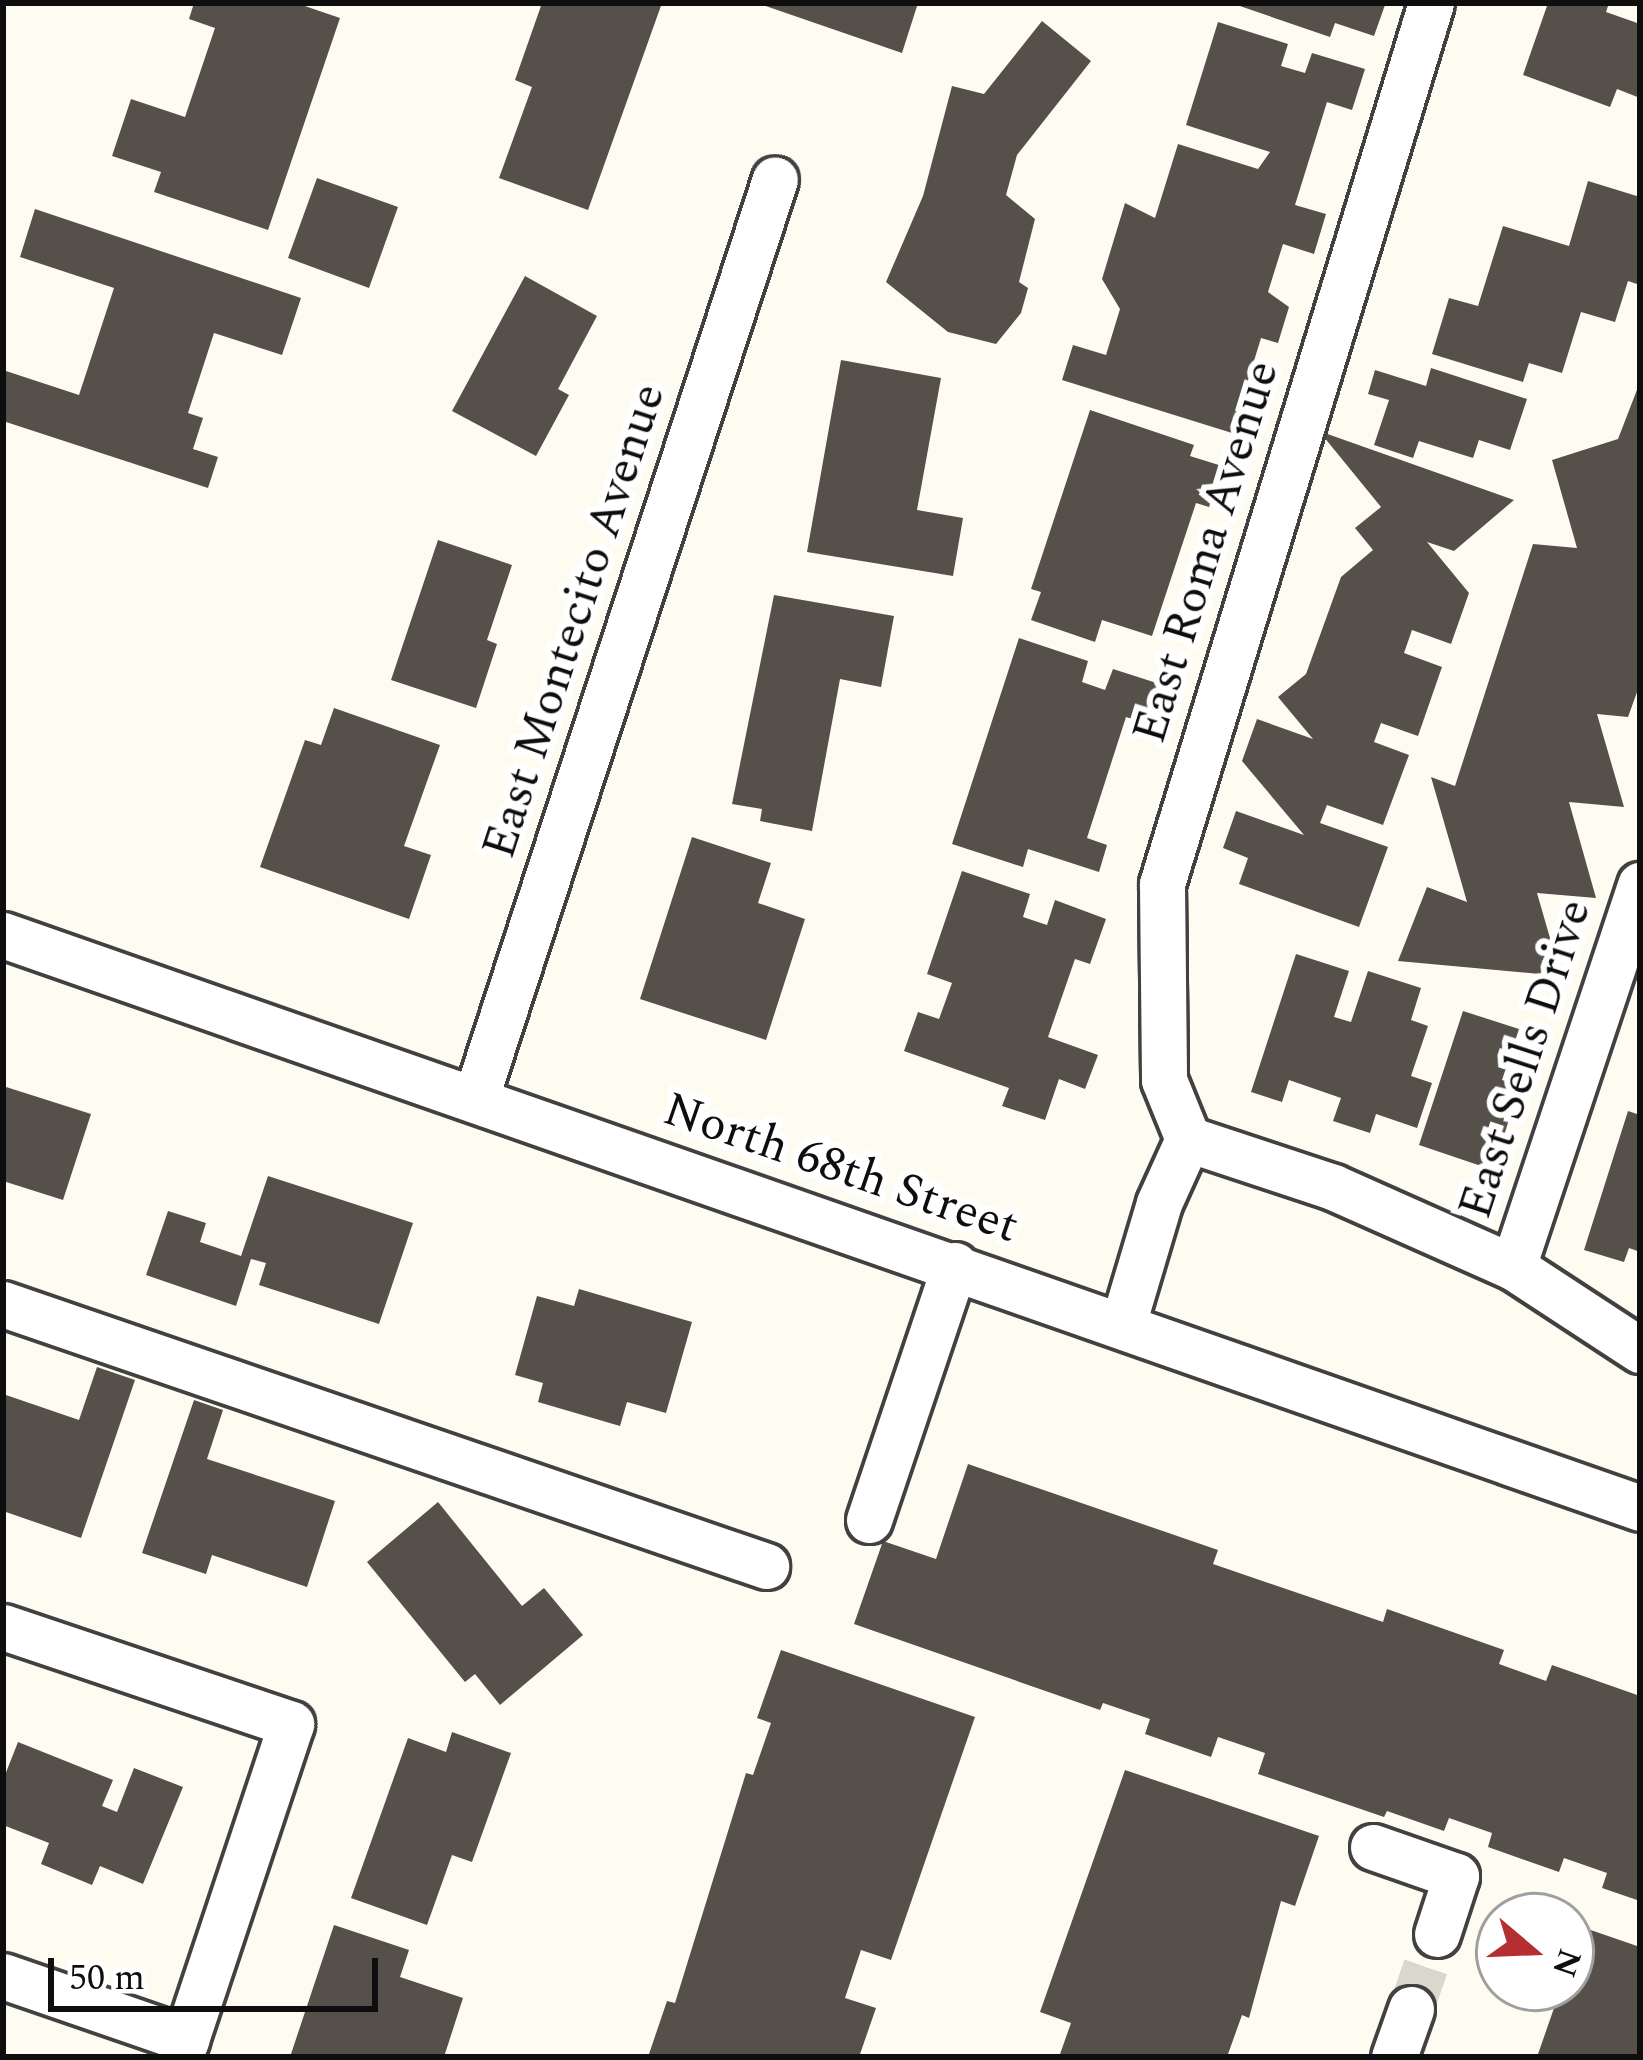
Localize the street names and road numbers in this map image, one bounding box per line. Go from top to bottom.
street label: East Roma Avenue [1120,354,1292,750]
street label: East Montecito Avenue [470,376,678,866]
street label: East Sells Drive [1446,892,1604,1226]
street label: North 68th Street [656,1080,1026,1256]

